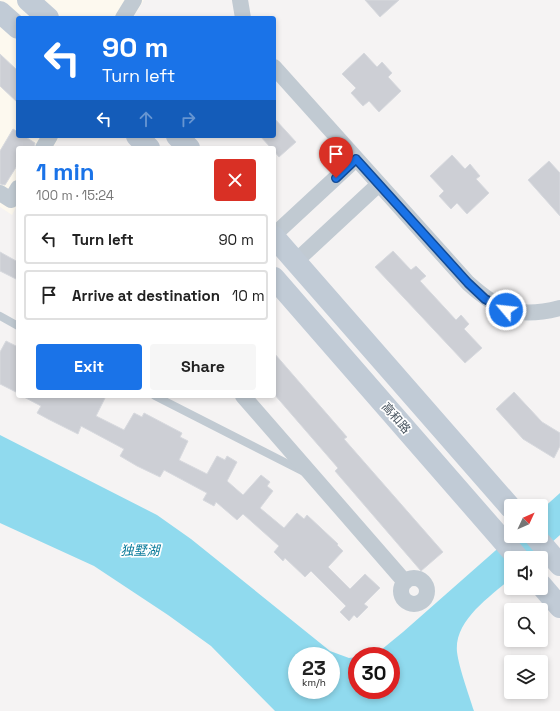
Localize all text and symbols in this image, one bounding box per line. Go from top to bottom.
text: 90 m [102,29,168,65]
icon: left [36,32,88,84]
text: Turn left [102,64,175,87]
icon: left [93,108,115,130]
icon: ahead [135,108,157,130]
icon: right [177,108,199,130]
pin [319,137,353,178]
icon: arrive [325,143,347,165]
text: 1 min [36,156,95,187]
button: close [214,159,256,201]
text: 100 m · 15:24 [36,187,114,204]
icon: left [38,228,60,250]
text: Turn left [72,230,134,249]
text: 90 m [218,230,254,249]
icon: arrive [38,284,60,306]
text: Arrive at destination [72,286,220,305]
text: 10 m [232,286,265,305]
position arrow [485,289,527,331]
button: Exit [36,344,142,390]
button: Share [150,344,256,390]
street label: 高和路 [378,399,414,437]
north arrow [504,499,548,543]
map controls [504,499,548,699]
water label: 独墅湖 [120,542,161,559]
button: sound [504,551,548,595]
button: search [504,603,548,647]
speed limit sign: 30 [348,647,400,699]
text: 23 [302,655,326,681]
button: layers [504,655,548,699]
text: km/h [302,676,326,689]

